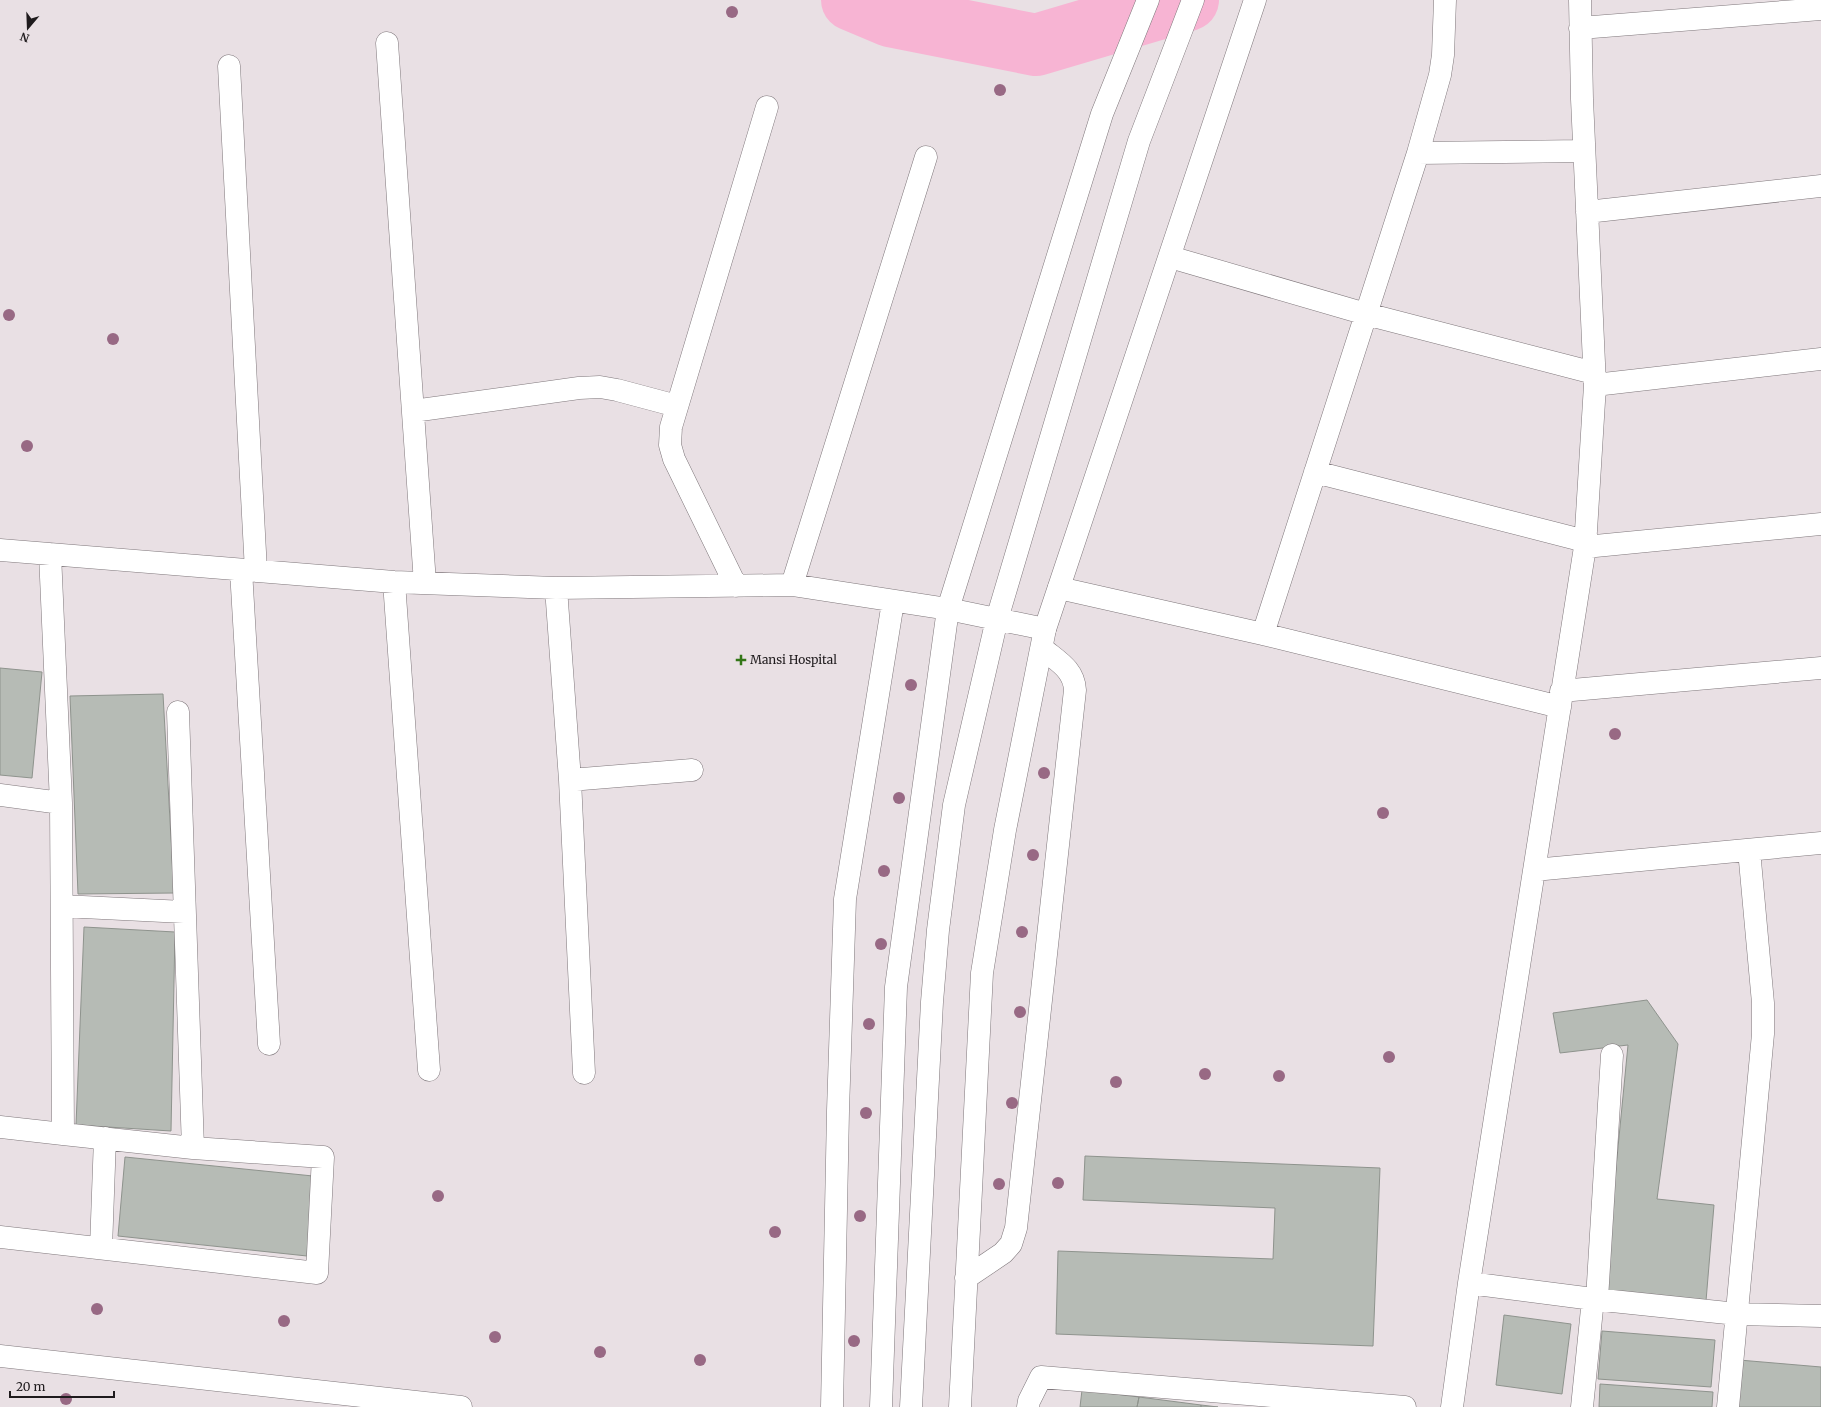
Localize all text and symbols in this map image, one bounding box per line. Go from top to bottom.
north arrow [8,8,48,48]
text: N [18,29,31,45]
place label: Mansi Hospital [750,652,837,667]
marker: Mansi Hospital [735,654,747,666]
scale bar [10,1373,114,1399]
text: 20 m [16,1379,45,1394]

